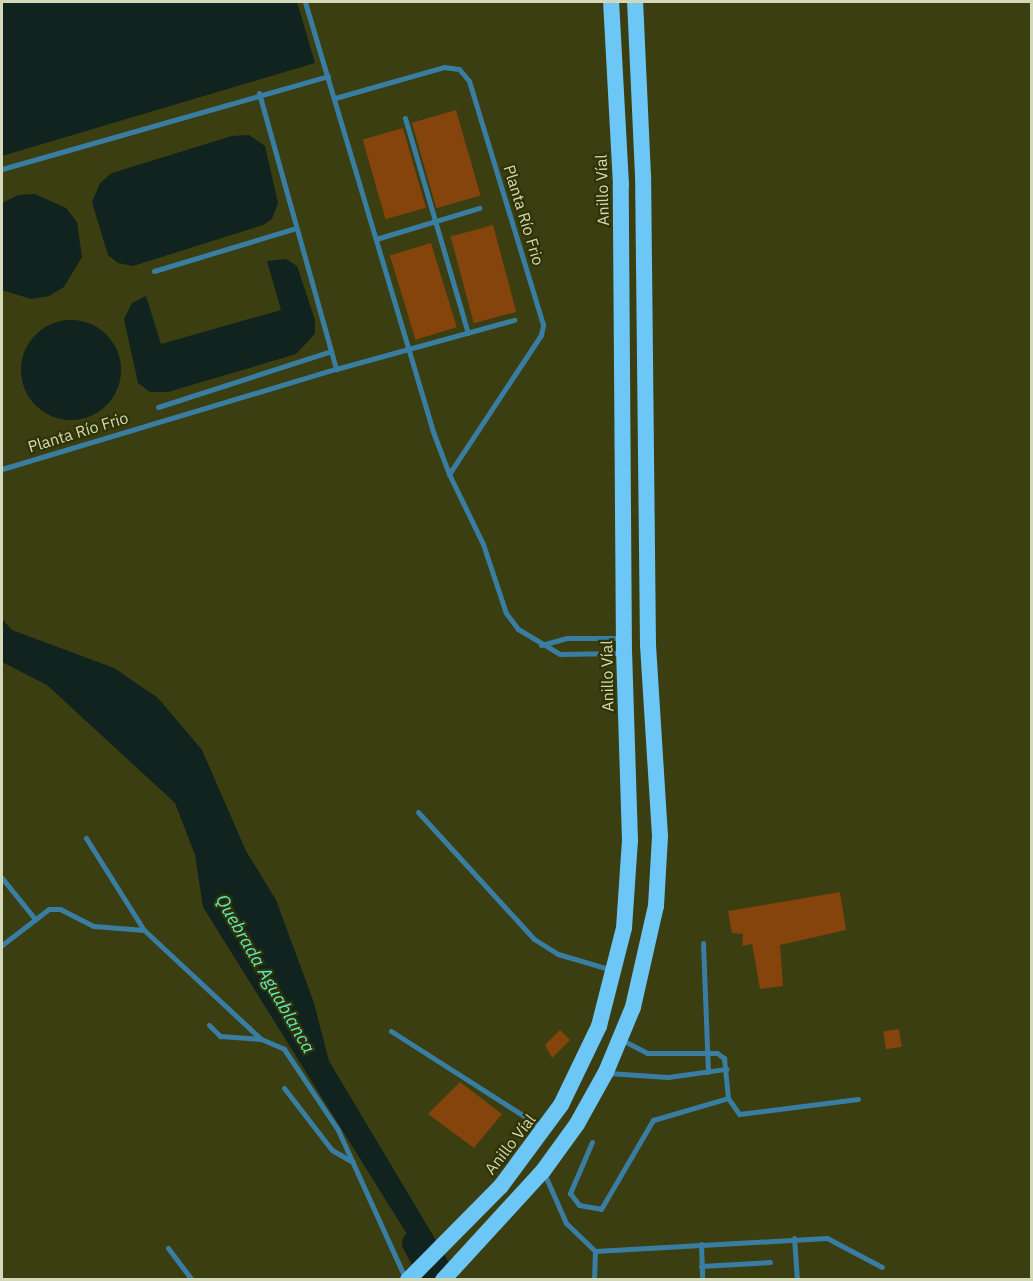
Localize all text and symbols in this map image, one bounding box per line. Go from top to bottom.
street label: Anillo Víal [591,154,613,226]
street label: Planta Río Frio [500,162,548,268]
street label: Planta Río Frio [25,408,131,456]
street label: Anillo Víal [597,640,617,712]
water label: Quebrada Aguablanca [211,891,319,1057]
street label: Anillo Víal [480,1110,540,1178]

